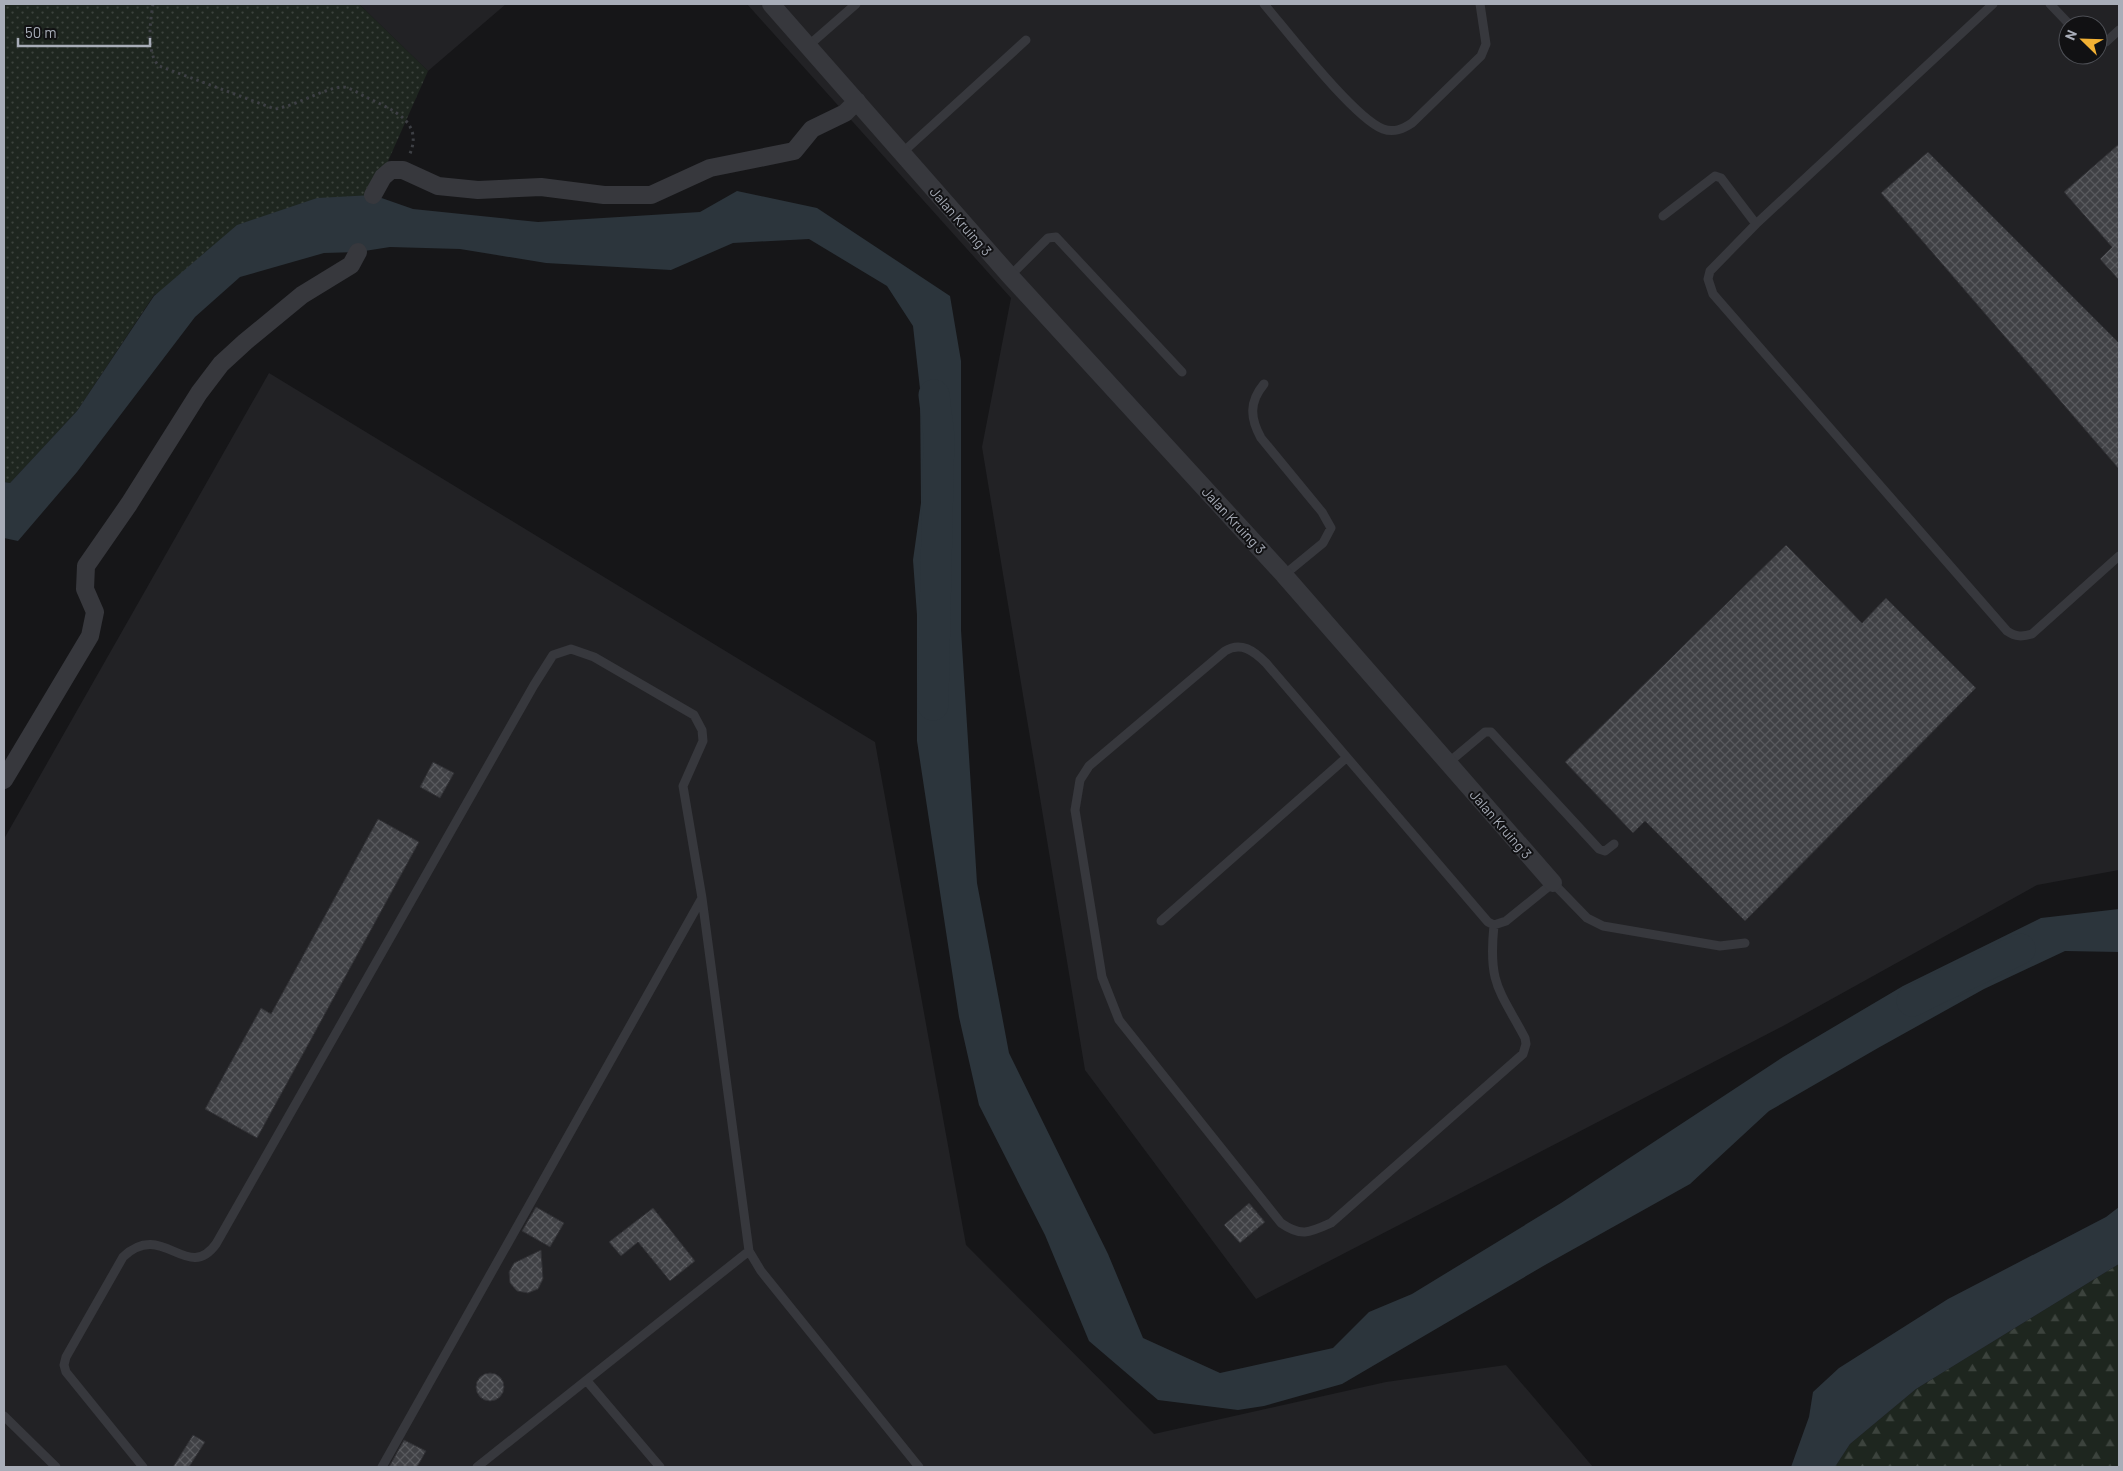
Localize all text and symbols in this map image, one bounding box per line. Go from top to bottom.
scale bar [18,15,150,47]
north arrow [2058,15,2108,65]
text: 50 m [25,23,57,41]
text: N [2061,27,2080,42]
street label: Jalan Kruing 3 [926,183,996,259]
street label: Jalan Kruing 3 [1199,483,1269,557]
street label: Jalan Kruing 3 [1466,786,1536,862]

